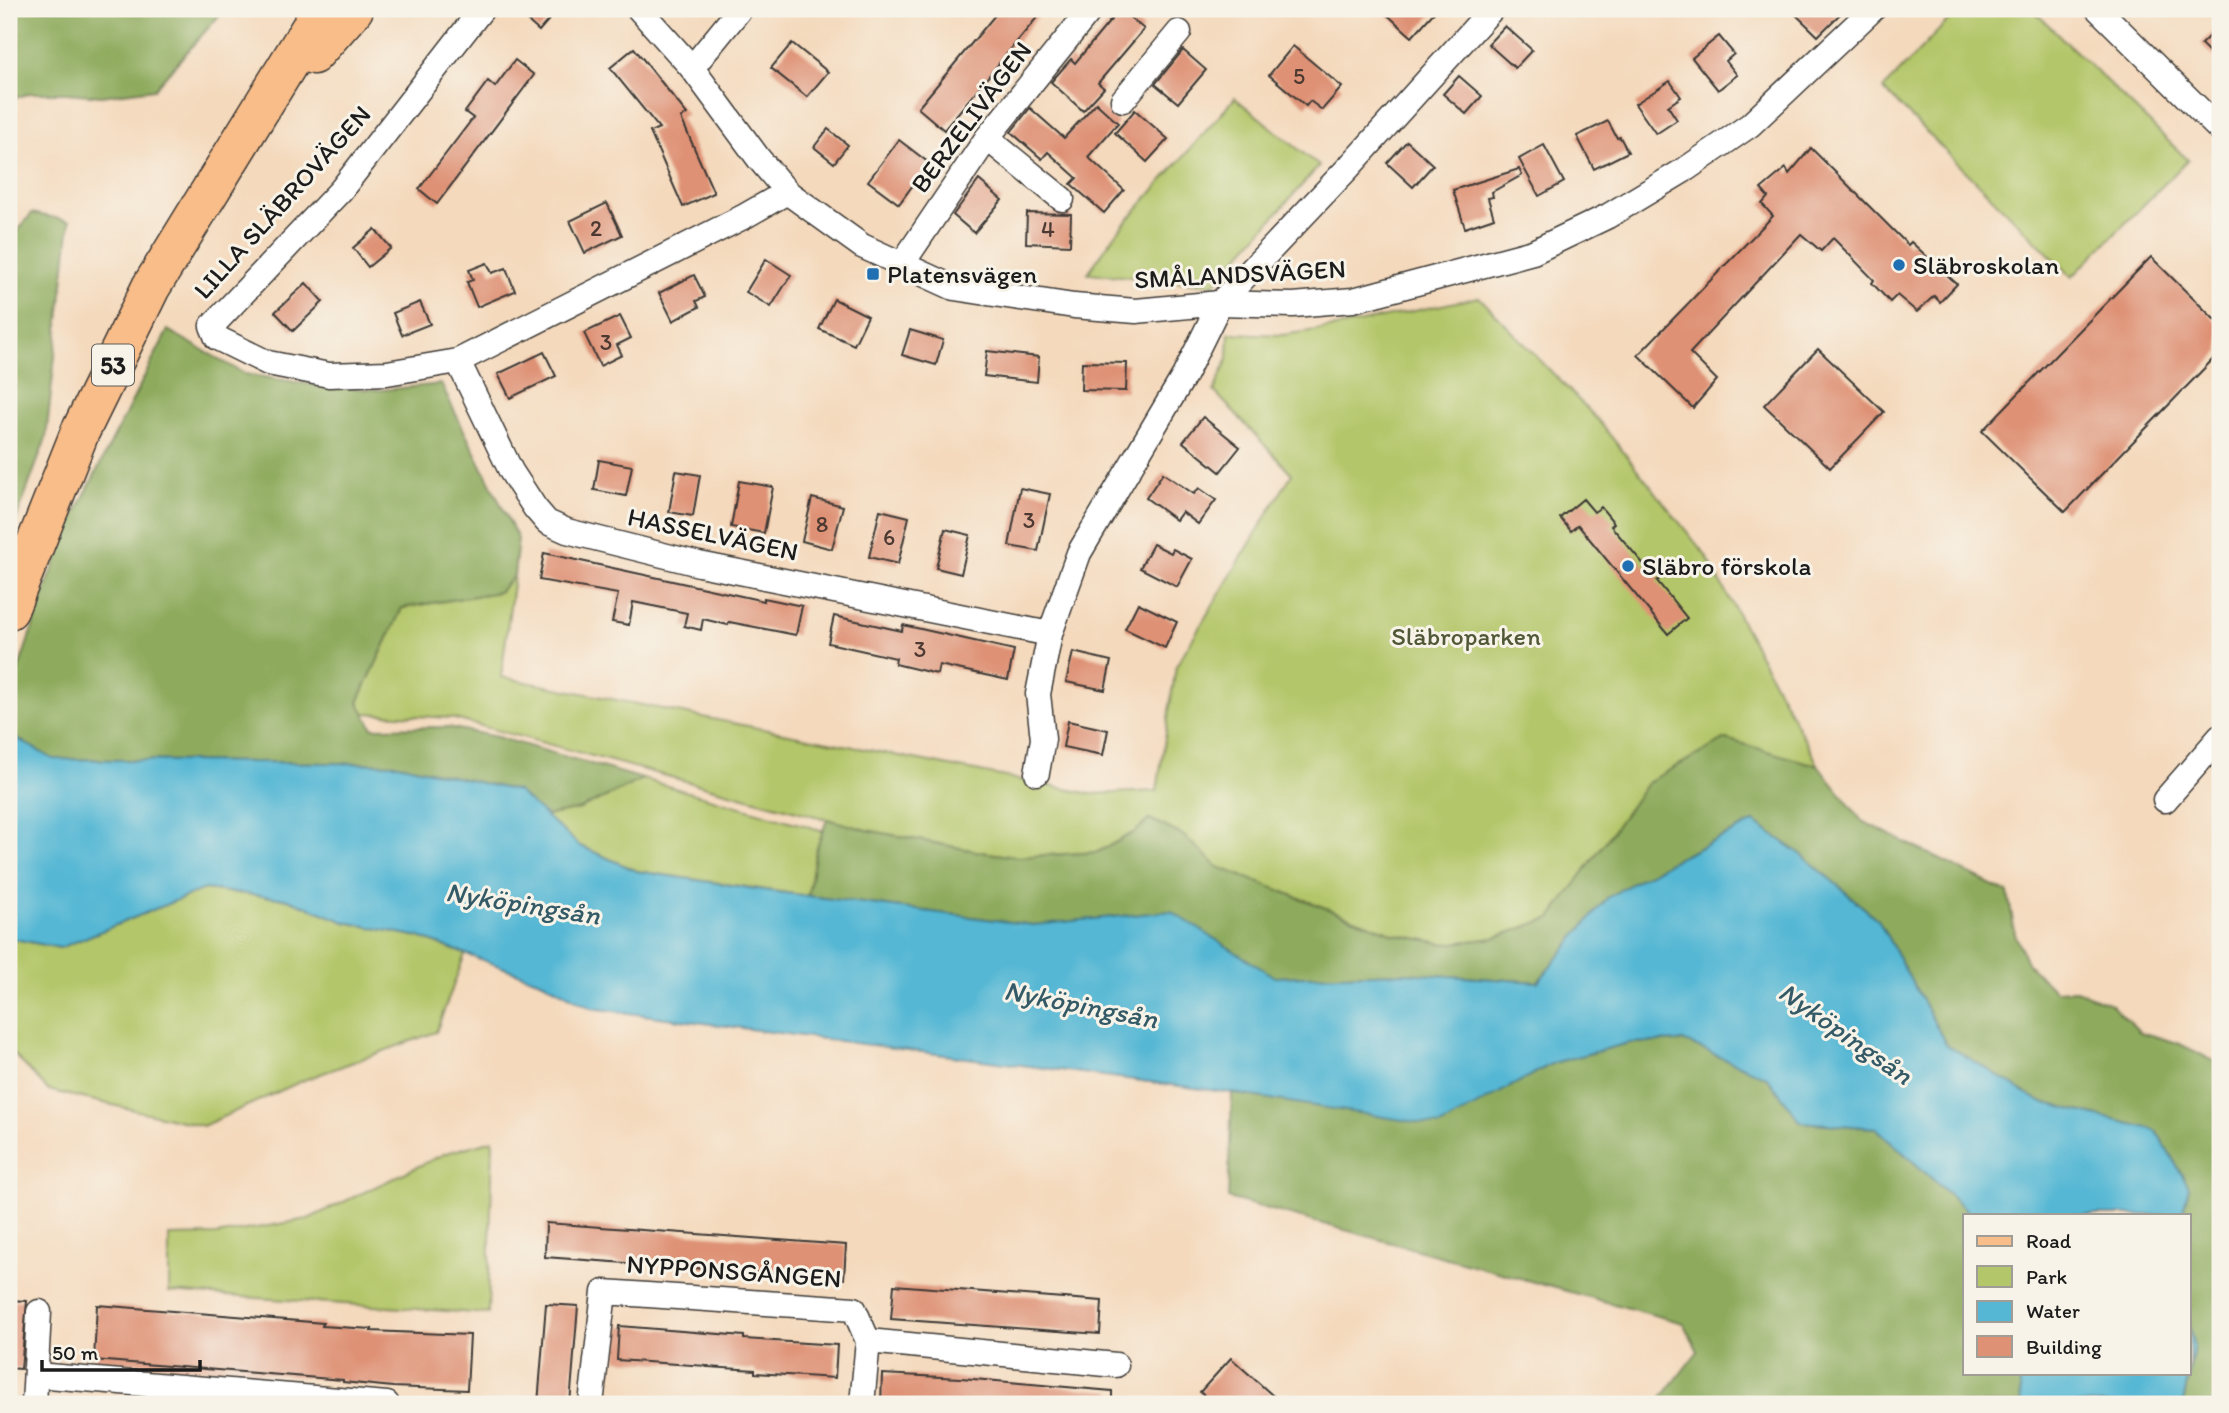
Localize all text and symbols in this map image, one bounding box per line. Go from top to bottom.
street label: BERZELIVÄGEN [904,35,1038,199]
house number: 5 [1293,62,1305,90]
street label: LILLA SLÄBROVÄGEN [187,99,377,305]
house number: 2 [590,214,602,242]
house number: 4 [1041,215,1055,243]
place label: Släbroskolan [1913,249,2060,281]
street label: SMÅLANDSVÄGEN [1133,252,1347,296]
marker: Släbroskolan [1891,257,1907,273]
place label: Platensvägen [887,258,1038,290]
marker: Platensvägen [865,266,881,282]
house number: 3 [600,328,612,356]
road number: 53 [92,344,134,386]
street label: HASSELVÄGEN [625,500,801,568]
house number: 3 [1023,506,1035,534]
house number: 8 [816,510,828,538]
house number: 6 [883,523,895,551]
place label: Släbro förskola [1642,550,1811,582]
marker: Släbro förskola [1620,558,1636,574]
park label: Släbroparken [1391,620,1541,652]
house number: 3 [914,635,926,663]
water label: Nyköpingsån [443,874,603,932]
water label: Nyköpingsån [1001,972,1161,1036]
water label: Nyköpingsån [1772,974,1920,1092]
legend [1963,1214,2190,1374]
text: Road [2026,1228,2072,1253]
street label: NYPPONSGÅNGEN [626,1248,842,1294]
text: Park [2026,1264,2068,1289]
text: Water [2026,1298,2080,1323]
scale bar [42,1329,200,1373]
text: Building [2026,1334,2102,1359]
text: 50 m [52,1340,99,1365]

